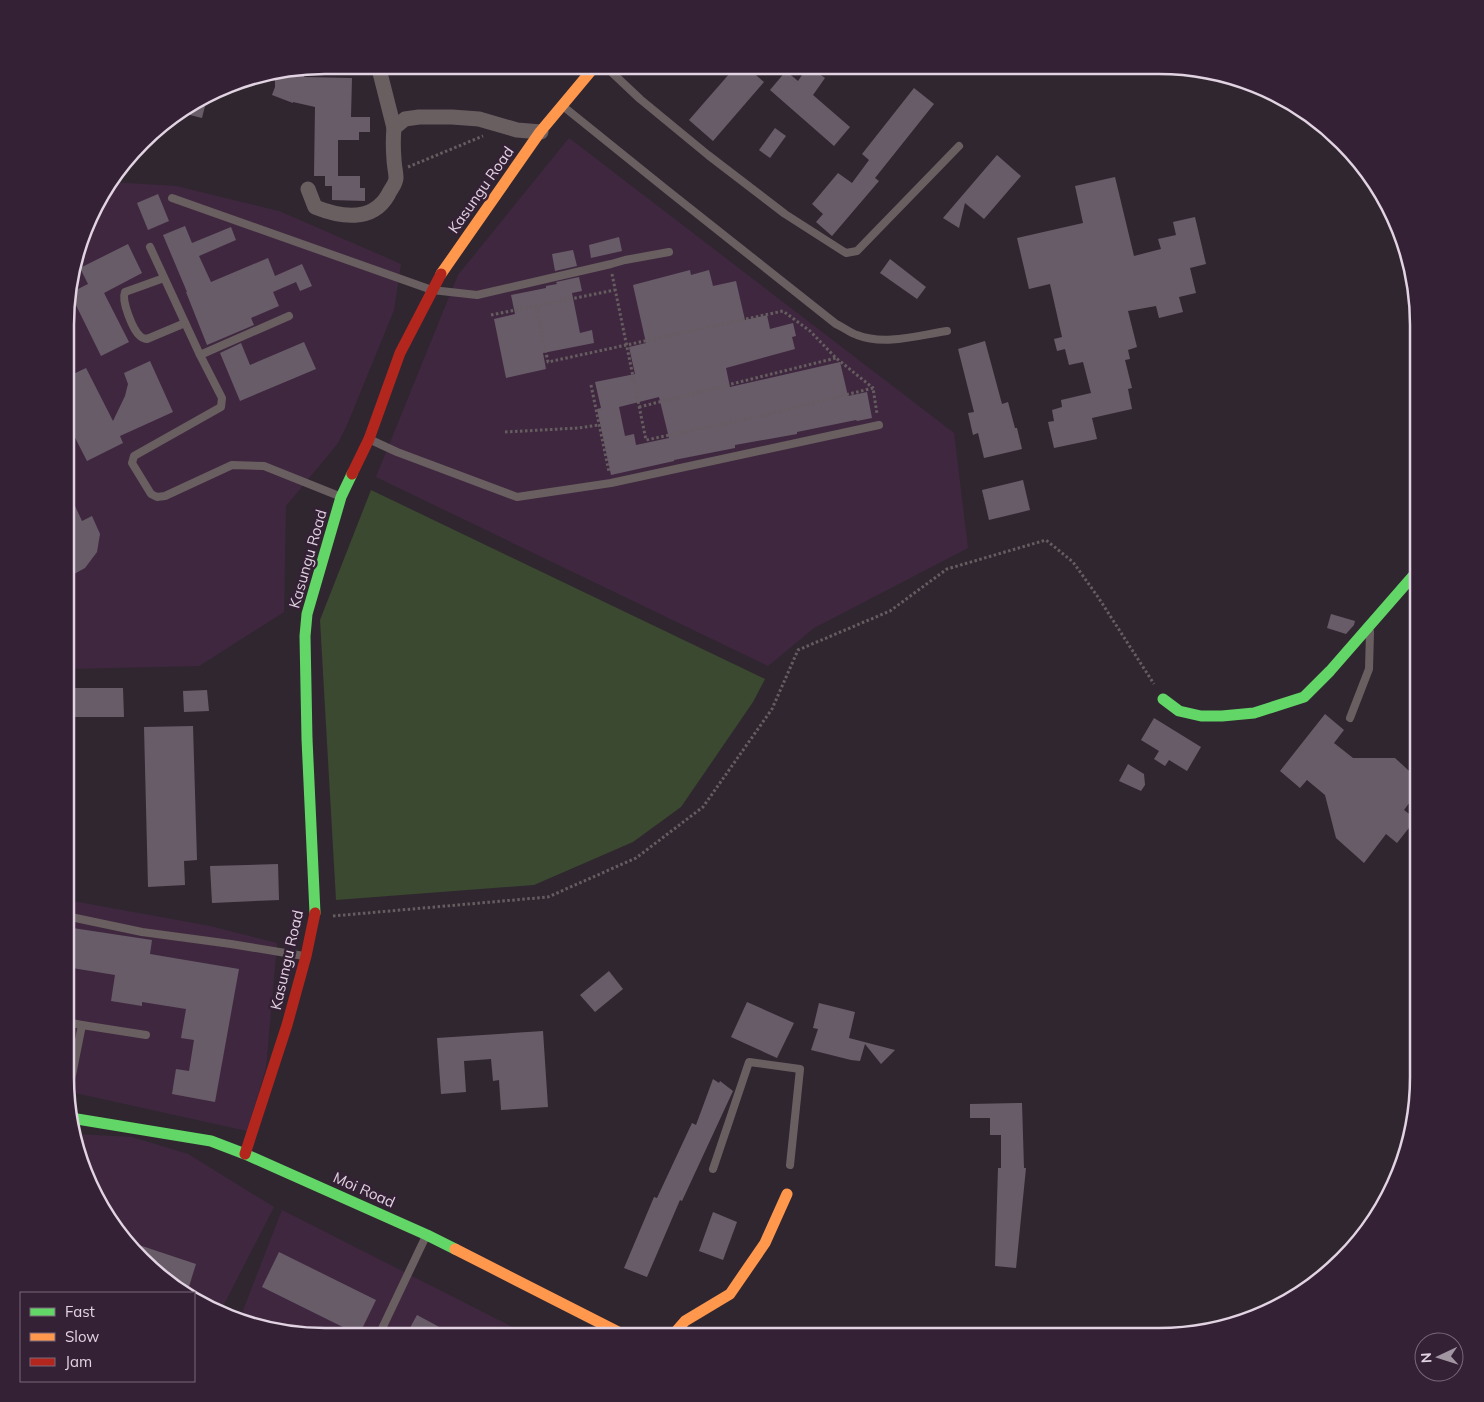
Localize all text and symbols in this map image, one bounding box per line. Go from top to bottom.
street label: Kasungu Road [444,143,518,237]
street label: Kasungu Road [284,507,331,610]
street label: Kasungu Road [266,908,307,1012]
street label: Moi Road [330,1168,398,1212]
legend [20,1292,195,1382]
text: Fast [65,1302,95,1321]
text: Slow [65,1327,99,1346]
north arrow [1414,1332,1464,1382]
text: Jam [65,1352,92,1371]
text: N [1417,1352,1435,1364]

